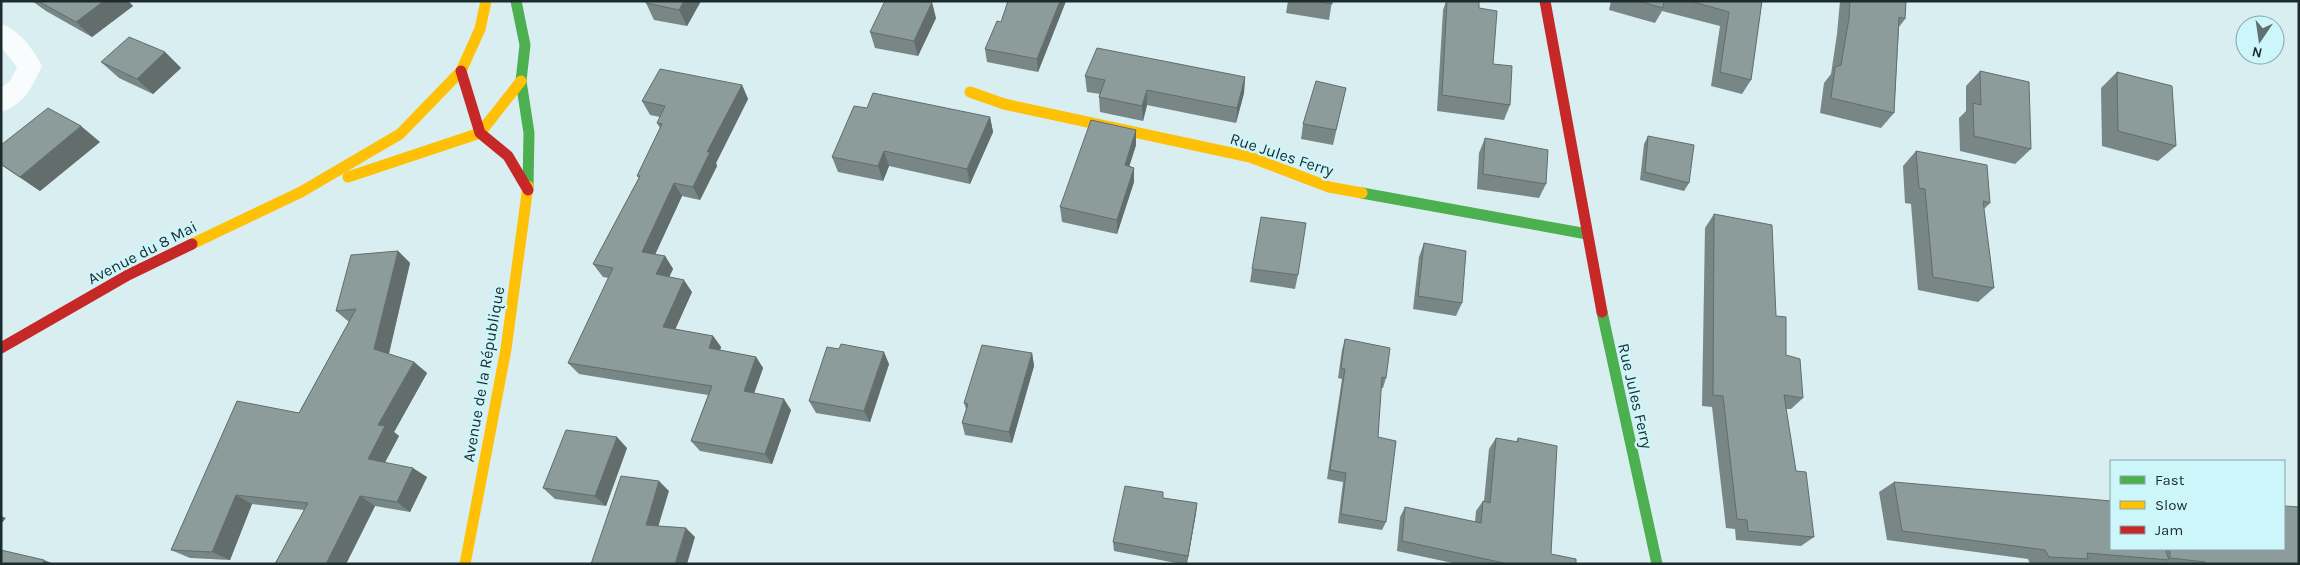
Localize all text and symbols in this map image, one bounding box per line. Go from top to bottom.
north arrow [2235,15,2285,65]
text: N [2250,43,2264,62]
street label: Rue Jules Ferry [1228,129,1337,180]
street label: Avenue du 8 Mai [84,217,200,288]
street label: Avenue de la République [459,285,508,463]
street label: Rue Jules Ferry [1614,341,1657,451]
legend [2110,460,2285,550]
text: Fast [2155,471,2185,489]
text: Slow [2155,496,2187,514]
text: Jam [2155,521,2183,539]

